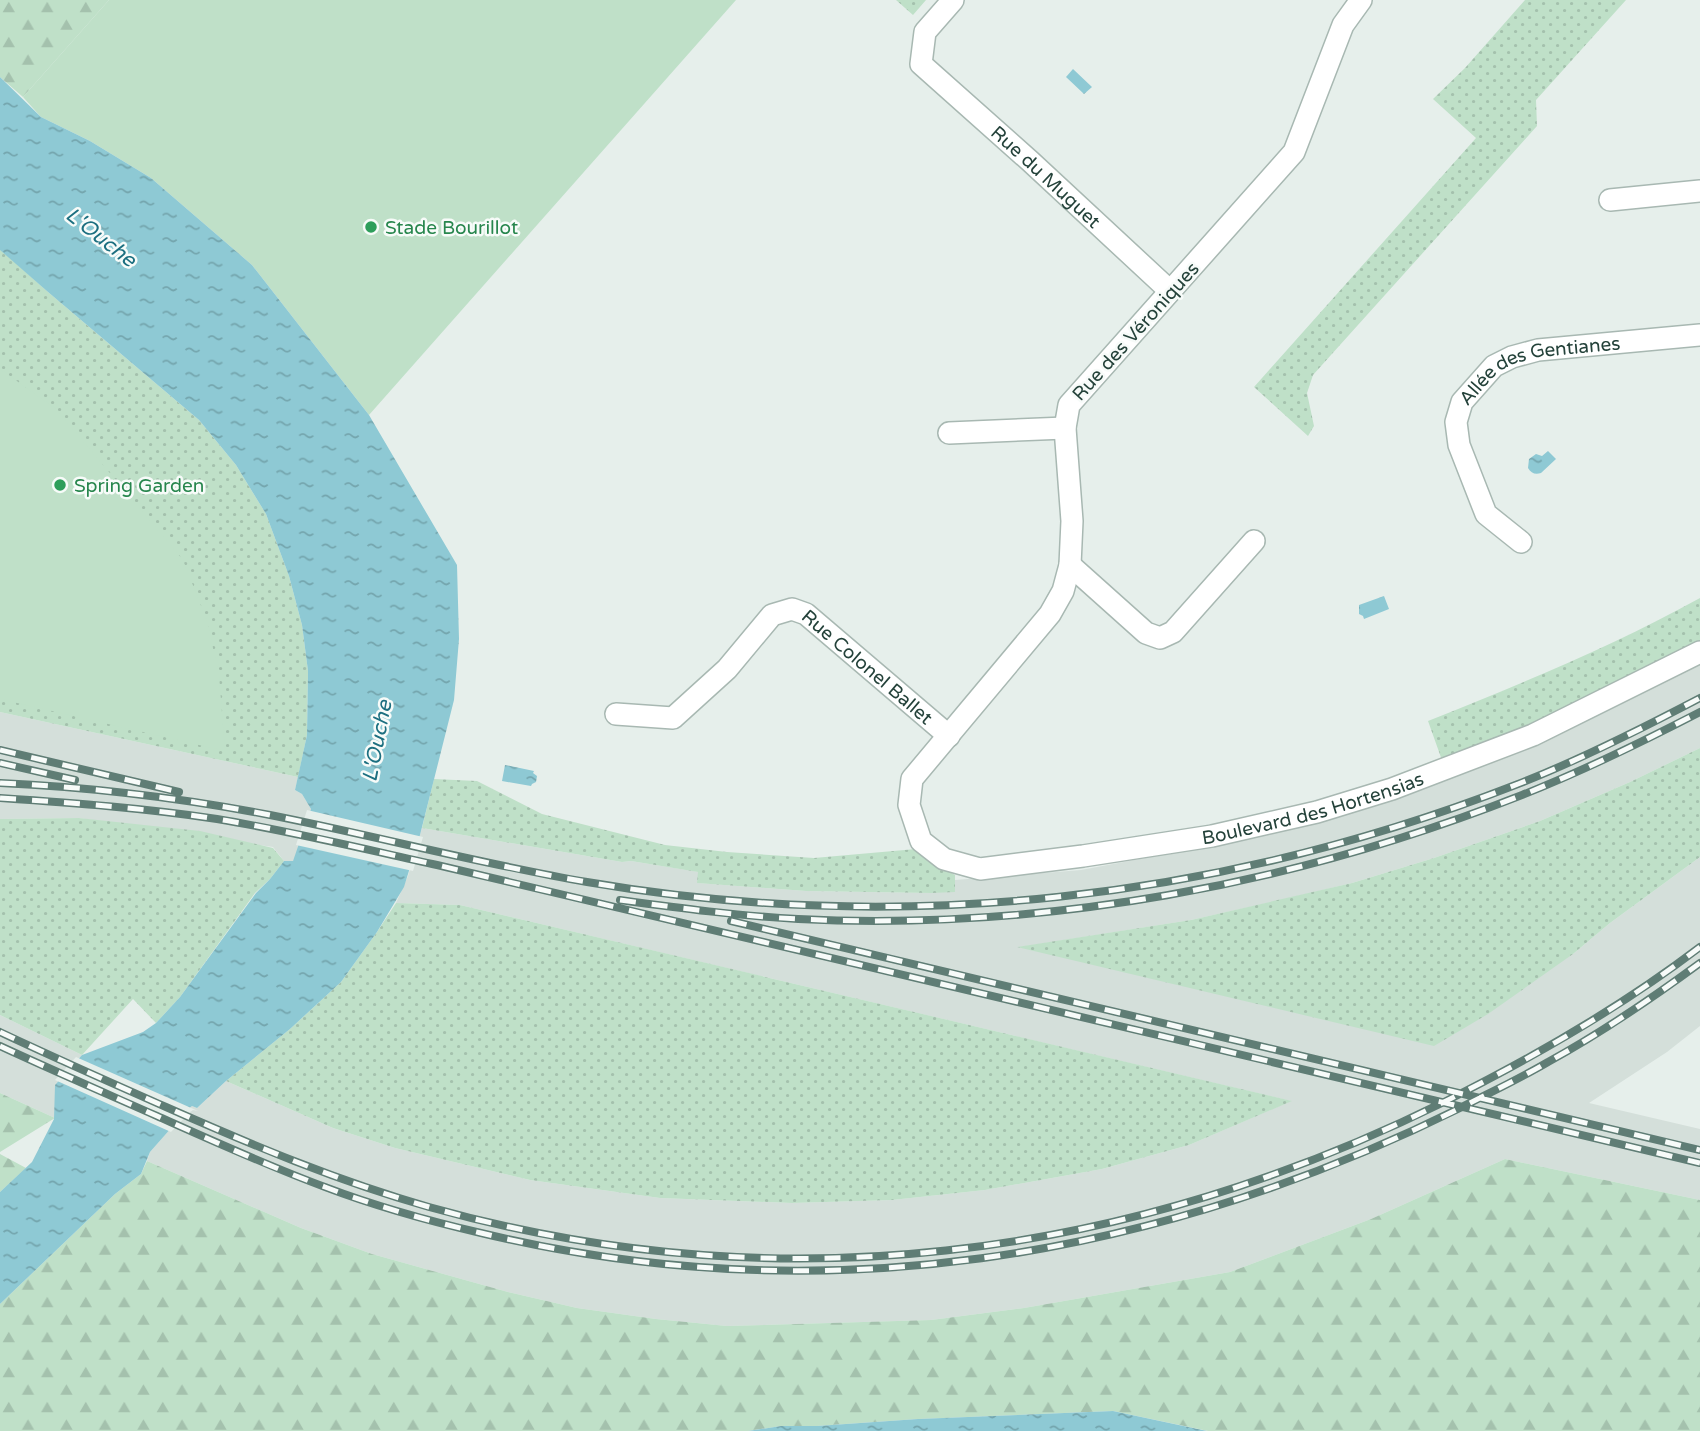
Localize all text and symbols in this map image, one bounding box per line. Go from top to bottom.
street label: Rue du Muguet [986,122,1105,233]
water label: L'Ouche [61,202,142,273]
place label: Stade Bourillot [385,217,518,239]
marker: Stade Bourillot [363,219,379,235]
street label: Rue des Véroniques [1068,258,1204,405]
street label: Allée des Gentianes [1455,332,1621,410]
place label: Spring Garden [74,475,204,497]
marker: Spring Garden [52,477,68,493]
street label: Rue Colonel Ballet [797,605,937,729]
water label: L'Ouche [357,697,398,784]
street label: Boulevard des Hortensias [1200,768,1427,849]

